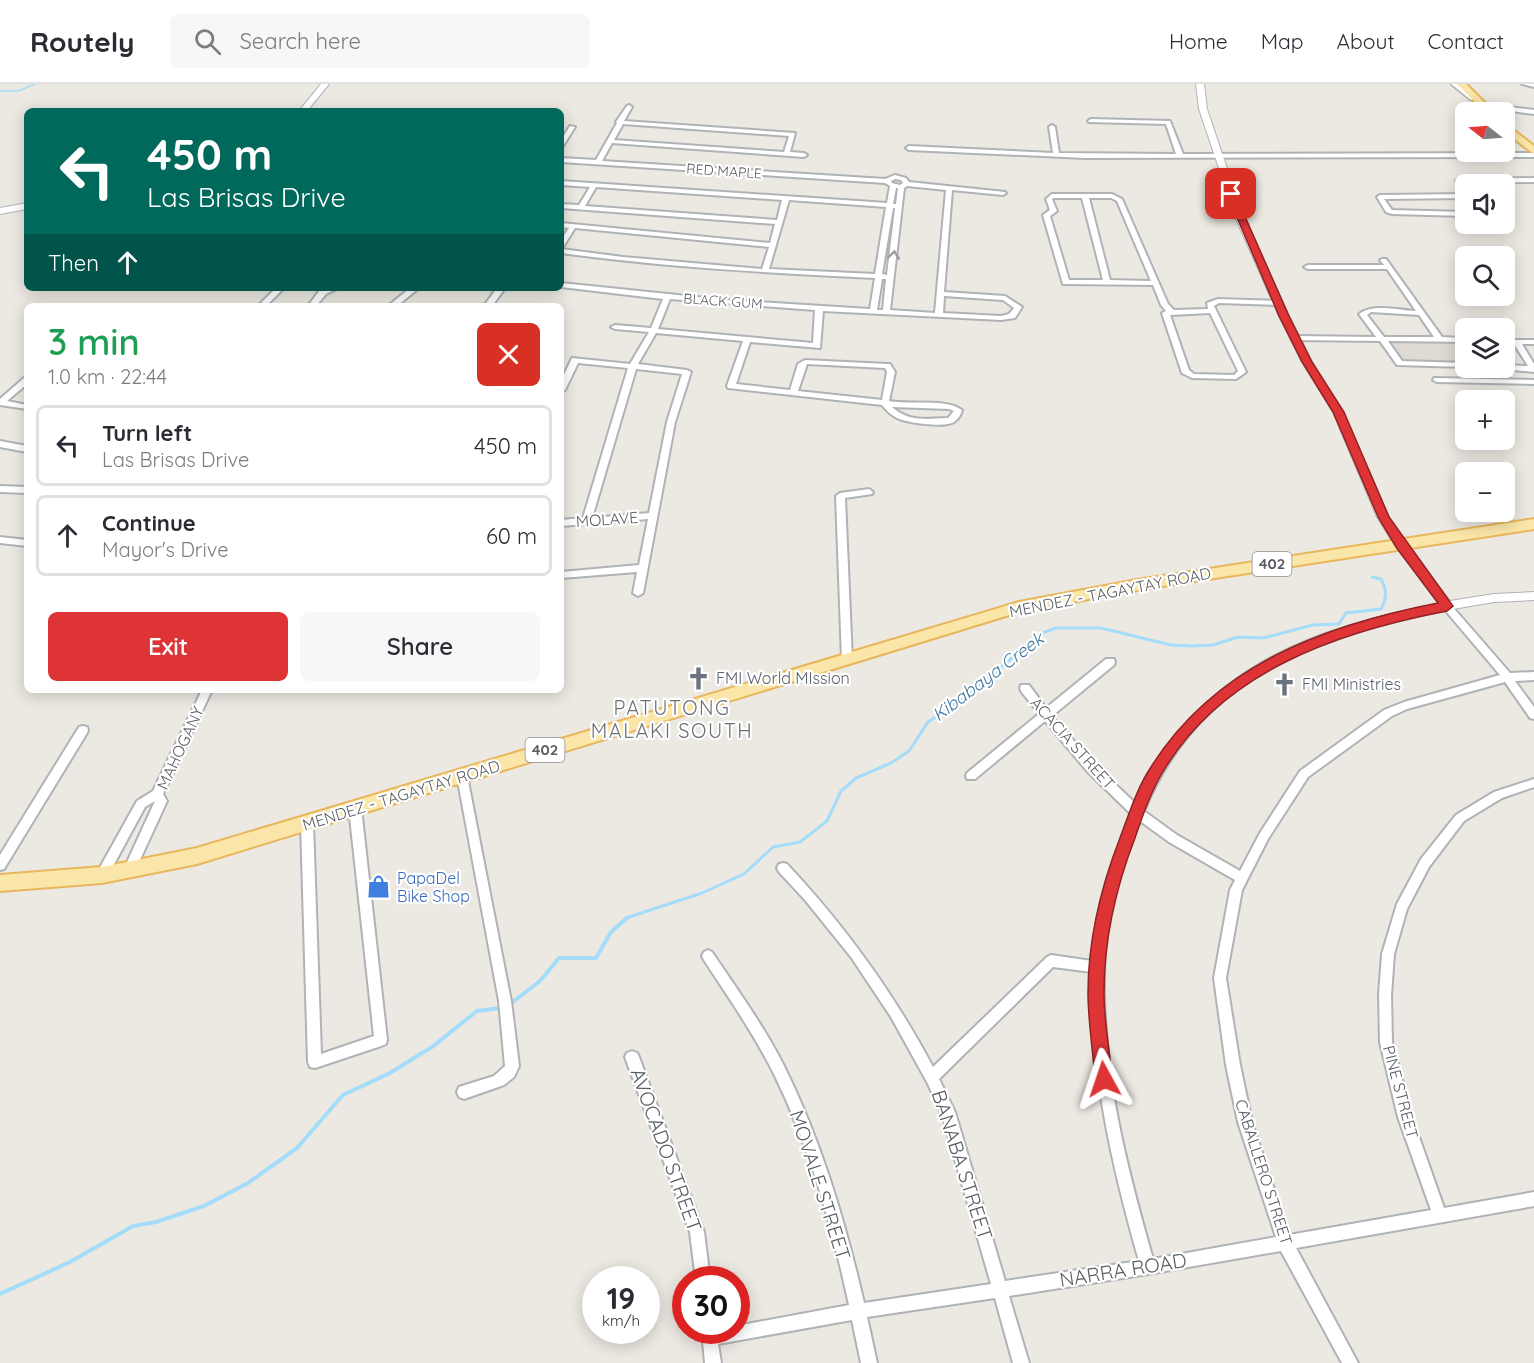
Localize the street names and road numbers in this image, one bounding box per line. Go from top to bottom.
street label: RED MAPLE [686,159,762,183]
street label: BLACK GUM [683,289,763,313]
street label: MOLAVE [575,507,639,531]
road number: 402 [1252,552,1292,576]
street label: MENDEZ - TAGAYTAY ROAD [1007,563,1213,621]
street label: ACACIA STREET [1026,693,1120,794]
street label: MAHOGANY [152,703,208,793]
road number: 402 [526,738,564,762]
street label: MENDEZ - TAGAYTAY ROAD [300,755,502,835]
street label: PINE STREET [1379,1043,1423,1141]
street label: AVOCADO STREET [625,1065,708,1235]
street label: BANABA STREET [926,1087,999,1243]
street label: CABALLERO STREET [1231,1097,1297,1248]
street label: MOVALE STREET [784,1107,856,1263]
street label: NARRA ROAD [1058,1247,1188,1292]

